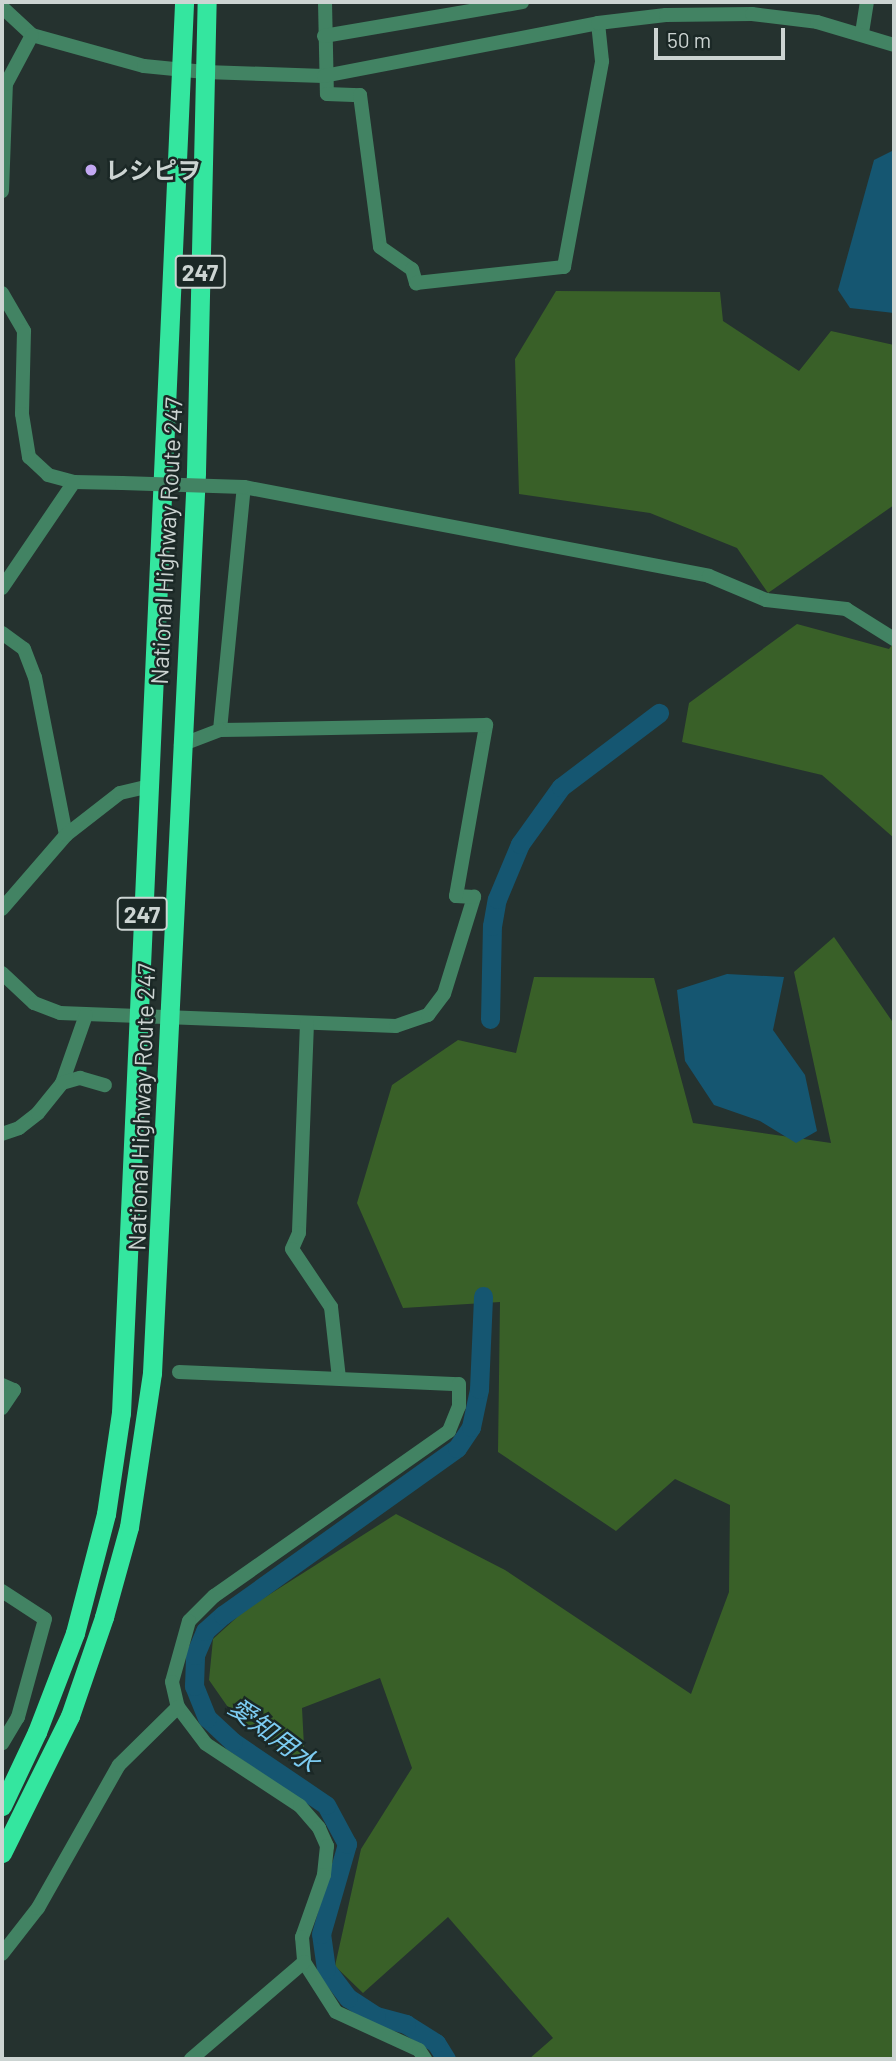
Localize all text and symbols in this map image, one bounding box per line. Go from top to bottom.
scale bar [658,14,789,58]
text: 50 m [667,27,711,52]
place label: レシピヲ [105,156,201,184]
marker: レシピヲ [83,162,99,178]
road number: 247 [174,252,226,292]
street label: National Highway Route 247 [144,397,188,685]
road number: 247 [116,894,168,934]
street label: National Highway Route 247 [122,963,160,1251]
water label: 愛知用水 [223,1690,325,1778]

